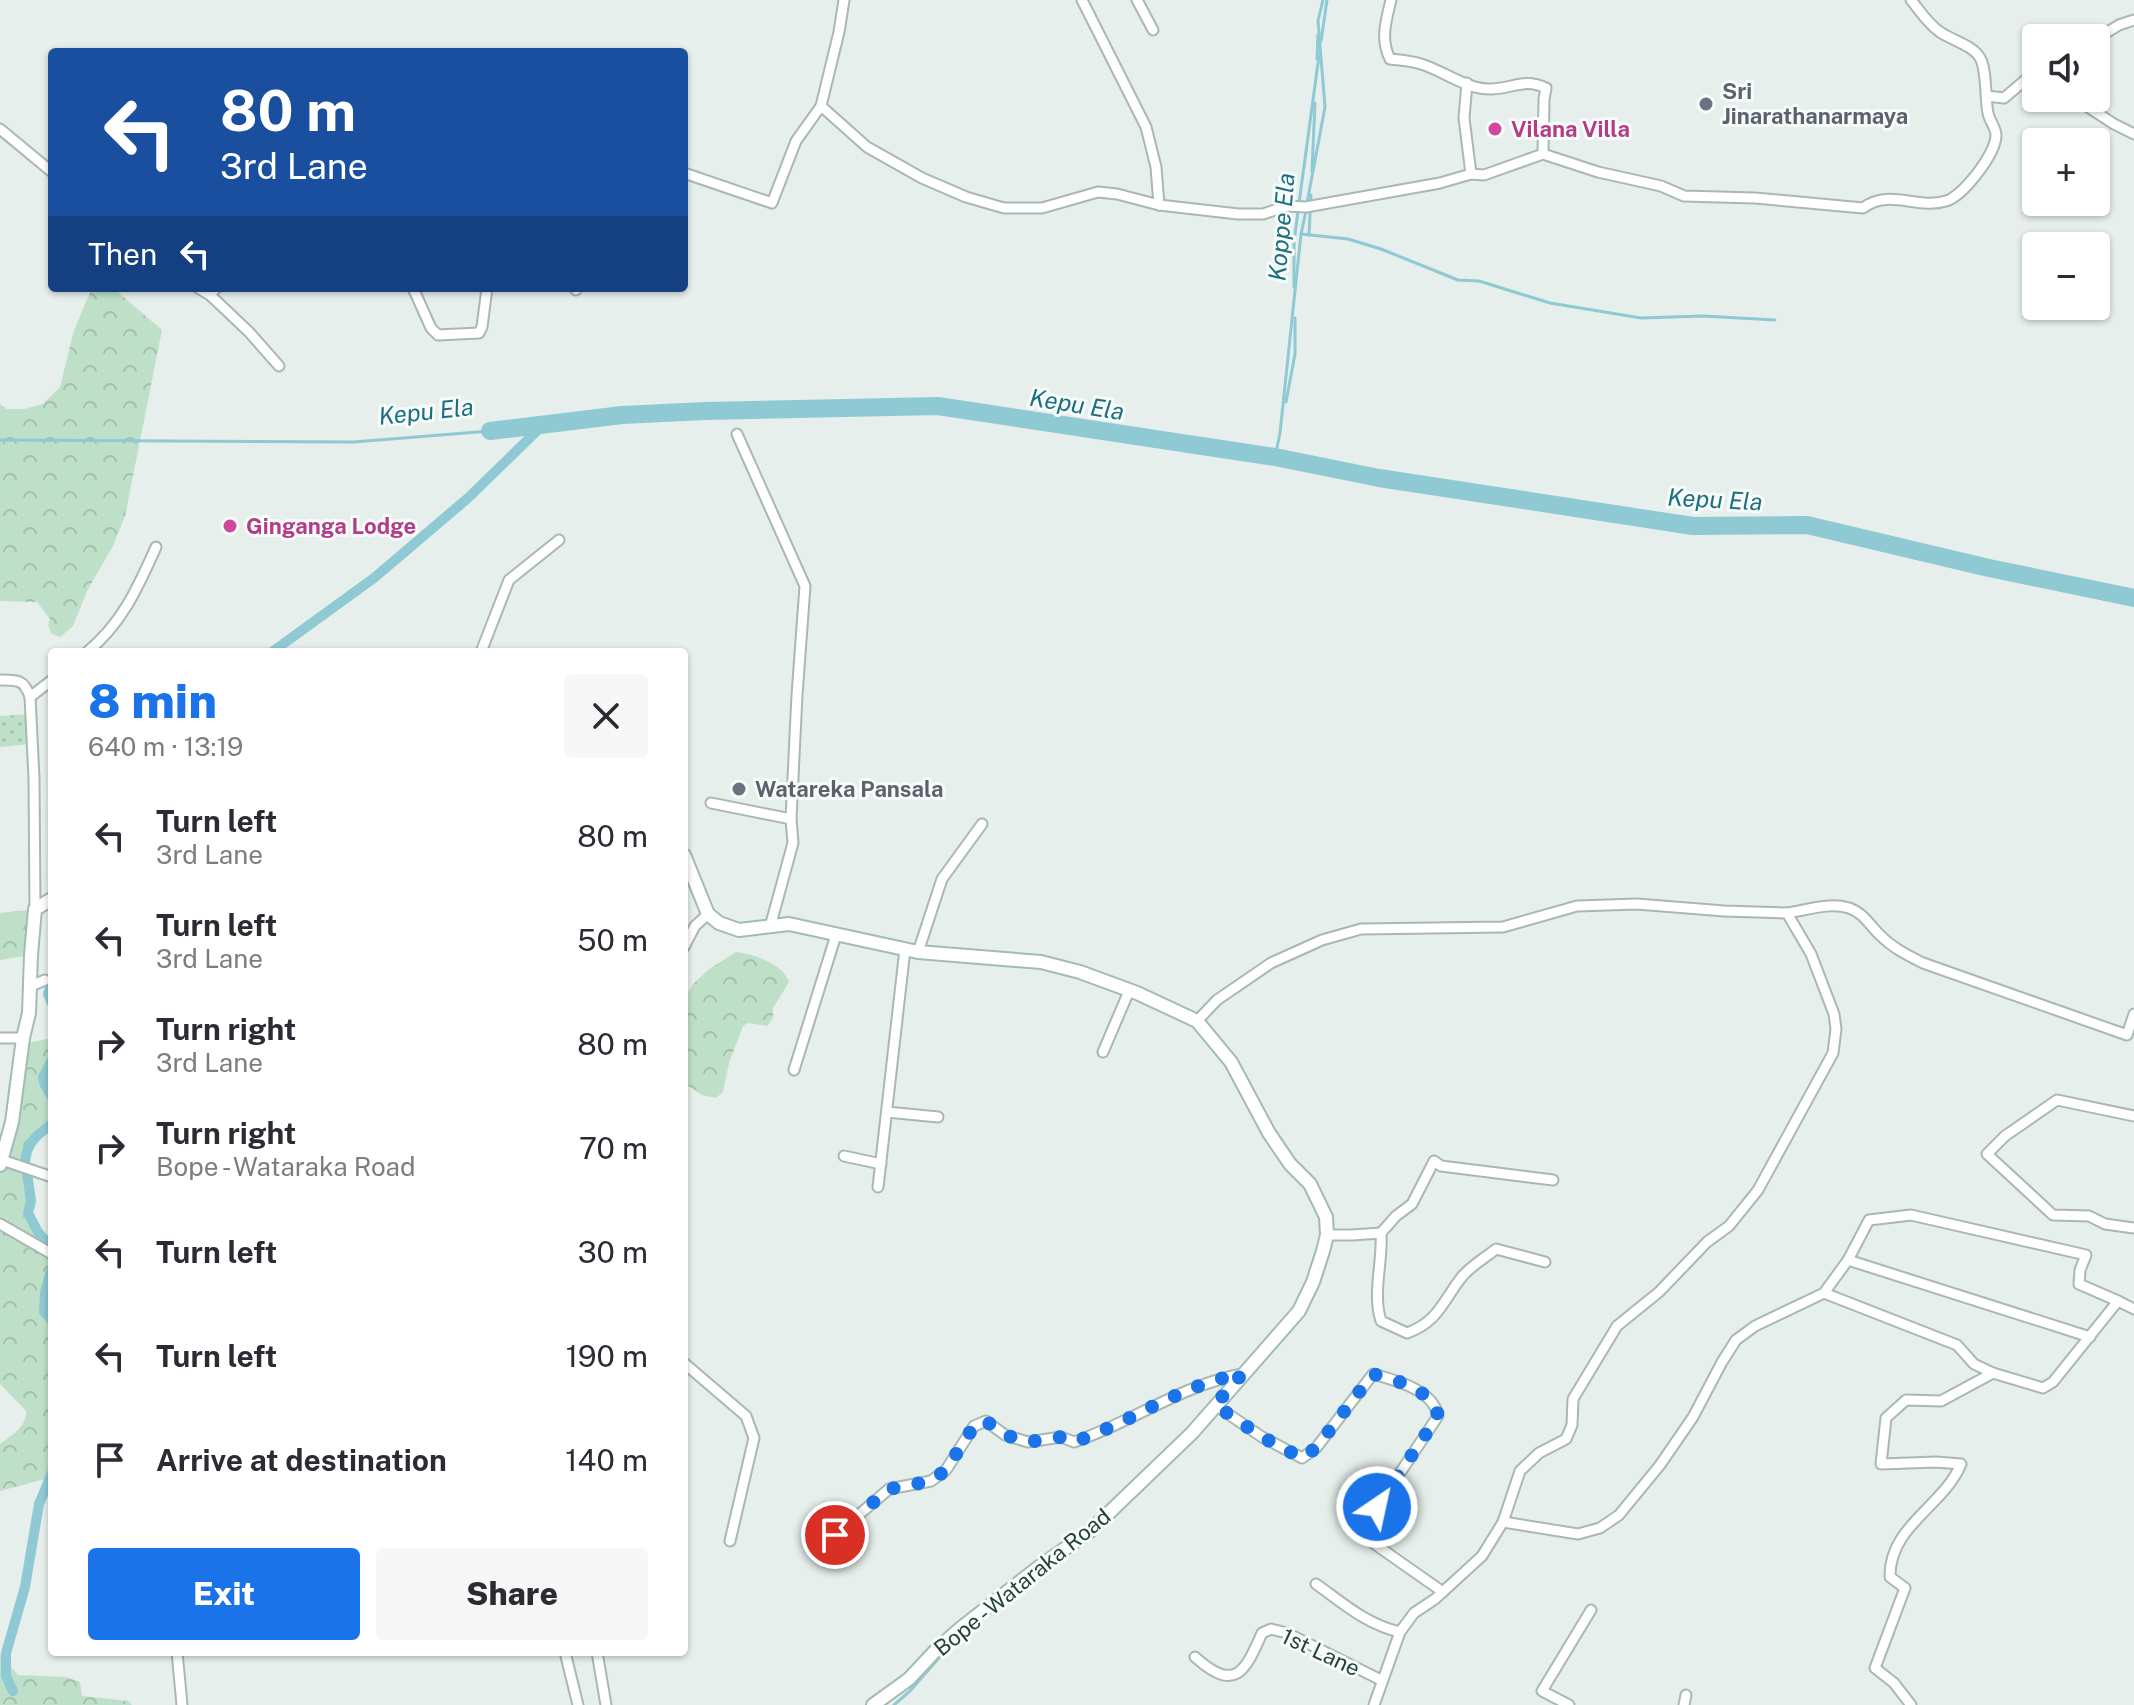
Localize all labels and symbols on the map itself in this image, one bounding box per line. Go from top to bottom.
place label: Sri Jinarathanarmaya [1722,78,1908,129]
marker: Sri Jinarathanarmaya [1697,95,1715,113]
place label: Vilana Villa [1511,116,1630,142]
marker: Vilana Villa [1486,120,1504,138]
water label: Koppe Ela [1262,172,1300,282]
water label: Kepu Ela [1028,383,1126,425]
water label: Kepu Ela [377,392,475,430]
water label: Kepu Ela [1667,483,1763,515]
place label: Ginganga Lodge [246,513,416,539]
marker: Ginganga Lodge [221,517,239,535]
place label: Watareka Pansala [755,776,944,802]
marker: Watareka Pansala [730,780,748,798]
position arrow [1335,1465,1419,1549]
pin [801,1501,869,1569]
street label: Bope - Wataraka Road [929,1503,1115,1661]
street label: 1st Lane [1278,1623,1364,1681]

